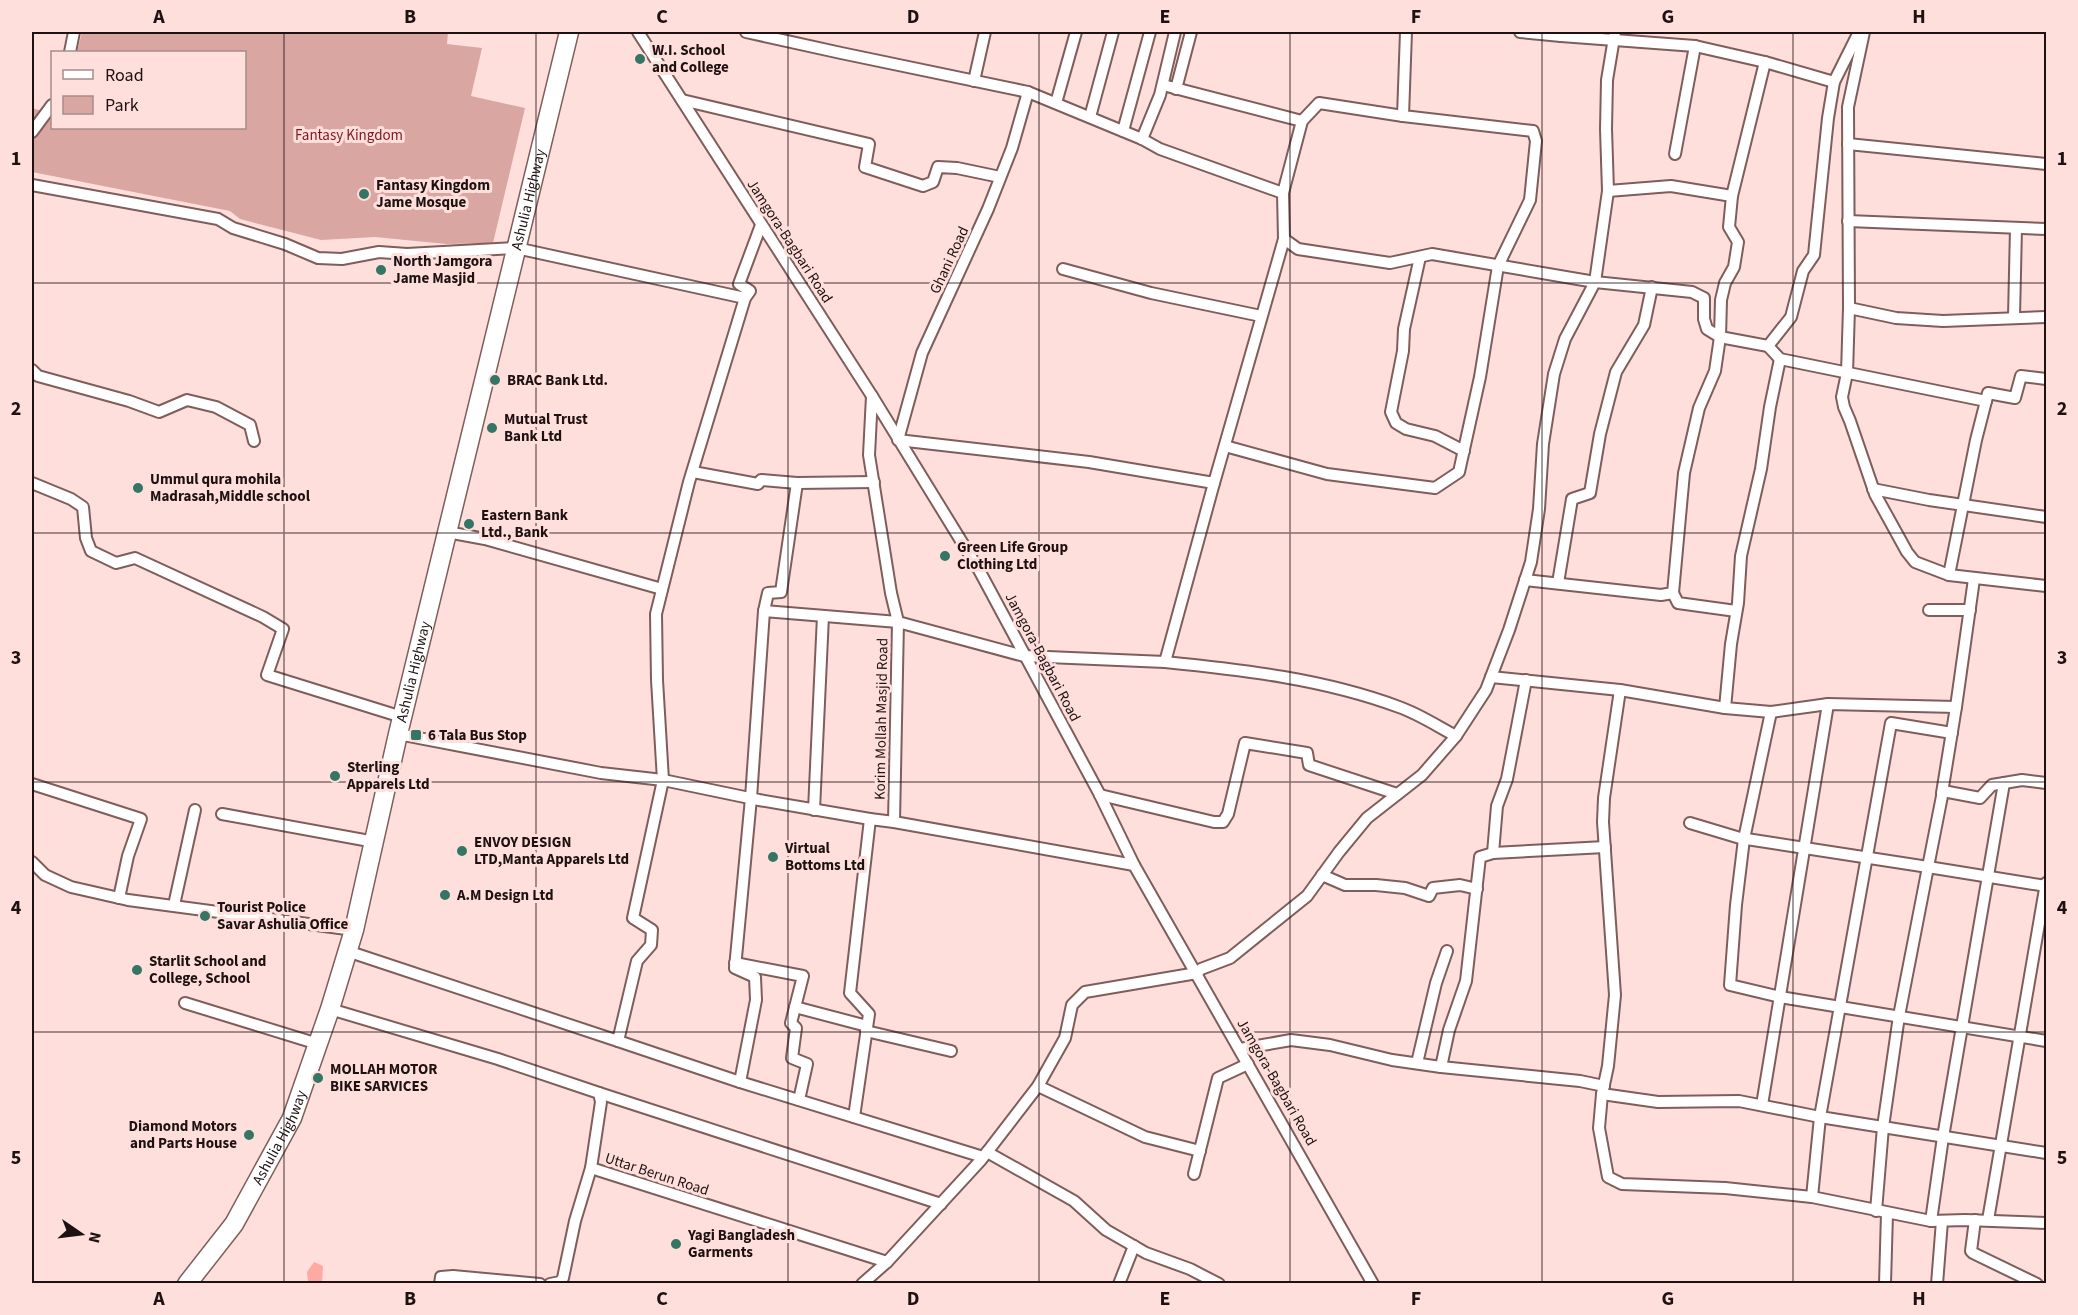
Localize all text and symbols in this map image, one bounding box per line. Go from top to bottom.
text: A [152,3,165,31]
text: B [404,3,416,31]
text: C [656,3,668,31]
text: D [907,3,919,31]
text: E [1160,3,1170,31]
text: F [1411,3,1421,31]
text: G [1662,3,1674,31]
text: H [1912,3,1926,31]
place label: W.I. School and College [652,40,729,78]
legend [51,51,246,129]
marker: W.I. School and College [633,52,647,66]
text: Road [105,63,144,88]
text: Park [105,93,139,118]
park label: Fantasy Kingdom [295,125,403,146]
text: 1 [11,145,21,173]
text: 1 [2057,145,2067,173]
street label: Ashulia Highway [506,147,551,253]
place label: Fantasy Kingdom Jame Mosque [376,175,490,213]
street label: Jamgora-Bagbari Road [742,175,837,307]
marker: Fantasy Kingdom Jame Mosque [357,187,371,201]
street label: Ghani Road [925,223,974,297]
place label: North Jamgora Jame Masjid [393,251,493,289]
marker: North Jamgora Jame Masjid [374,263,388,277]
place label: BRAC Bank Ltd. [507,370,608,391]
marker: BRAC Bank Ltd. [488,373,502,387]
text: 2 [11,395,21,423]
text: 2 [2057,395,2067,423]
place label: Mutual Trust Bank Ltd [504,409,588,447]
marker: Mutual Trust Bank Ltd [485,421,499,435]
place label: Ummul qura mohila Madrasah,Middle school [150,469,311,507]
marker: Ummul qura mohila Madrasah,Middle school [131,481,145,495]
place label: Eastern Bank Ltd., Bank [481,505,569,543]
marker: Eastern Bank Ltd., Bank [462,517,476,531]
place label: Green Life Group Clothing Ltd [957,537,1068,575]
marker: Green Life Group Clothing Ltd [938,549,952,563]
street label: Jamgora-Bagbari Road [1000,589,1085,725]
street label: Ashulia Highway [391,619,436,725]
street label: Korim Mollah Masjid Road [870,638,893,800]
text: 3 [11,644,21,672]
text: 3 [2057,644,2067,672]
place label: 6 Tala Bus Stop [428,725,527,746]
marker: 6 Tala Bus Stop [409,728,423,742]
place label: Sterling Apparels Ltd [346,757,429,795]
marker: Sterling Apparels Ltd [328,769,342,783]
place label: ENVOY DESIGN LTD,Manta Apparels Ltd [474,832,629,870]
place label: Virtual Bottoms Ltd [784,838,865,876]
marker: ENVOY DESIGN LTD,Manta Apparels Ltd [455,844,469,858]
marker: Virtual Bottoms Ltd [766,850,780,864]
place label: A.M Design Ltd [456,885,554,906]
marker: A.M Design Ltd [438,888,452,902]
text: 4 [11,894,22,922]
text: 4 [2057,894,2068,922]
place label: Tourist Police Savar Ashulia Office [217,897,348,935]
marker: Tourist Police Savar Ashulia Office [198,909,212,923]
place label: Starlit School and College, School [149,951,266,989]
marker: Starlit School and College, School [130,963,144,977]
street label: Jamgora-Bagbari Road [1232,1015,1322,1150]
place label: MOLLAH MOTOR BIKE SARVICES [330,1059,437,1097]
marker: MOLLAH MOTOR BIKE SARVICES [311,1071,325,1085]
street label: Ashulia Highway [247,1088,312,1189]
place label: Diamond Motors and Parts House [128,1116,237,1154]
marker: Diamond Motors and Parts House [242,1128,256,1142]
text: 5 [11,1144,21,1172]
text: 5 [2057,1144,2067,1172]
street label: Uttar Berun Road [602,1148,711,1201]
north arrow [51,1204,111,1264]
place label: Yagi Bangladesh Garments [687,1225,795,1263]
text: N [83,1230,107,1245]
marker: Yagi Bangladesh Garments [669,1237,683,1251]
text: A [152,1285,165,1313]
text: B [404,1285,416,1313]
text: C [656,1285,668,1313]
text: D [907,1285,919,1313]
text: E [1160,1285,1170,1313]
text: F [1411,1285,1421,1313]
text: G [1662,1285,1674,1313]
text: H [1912,1285,1926,1313]

